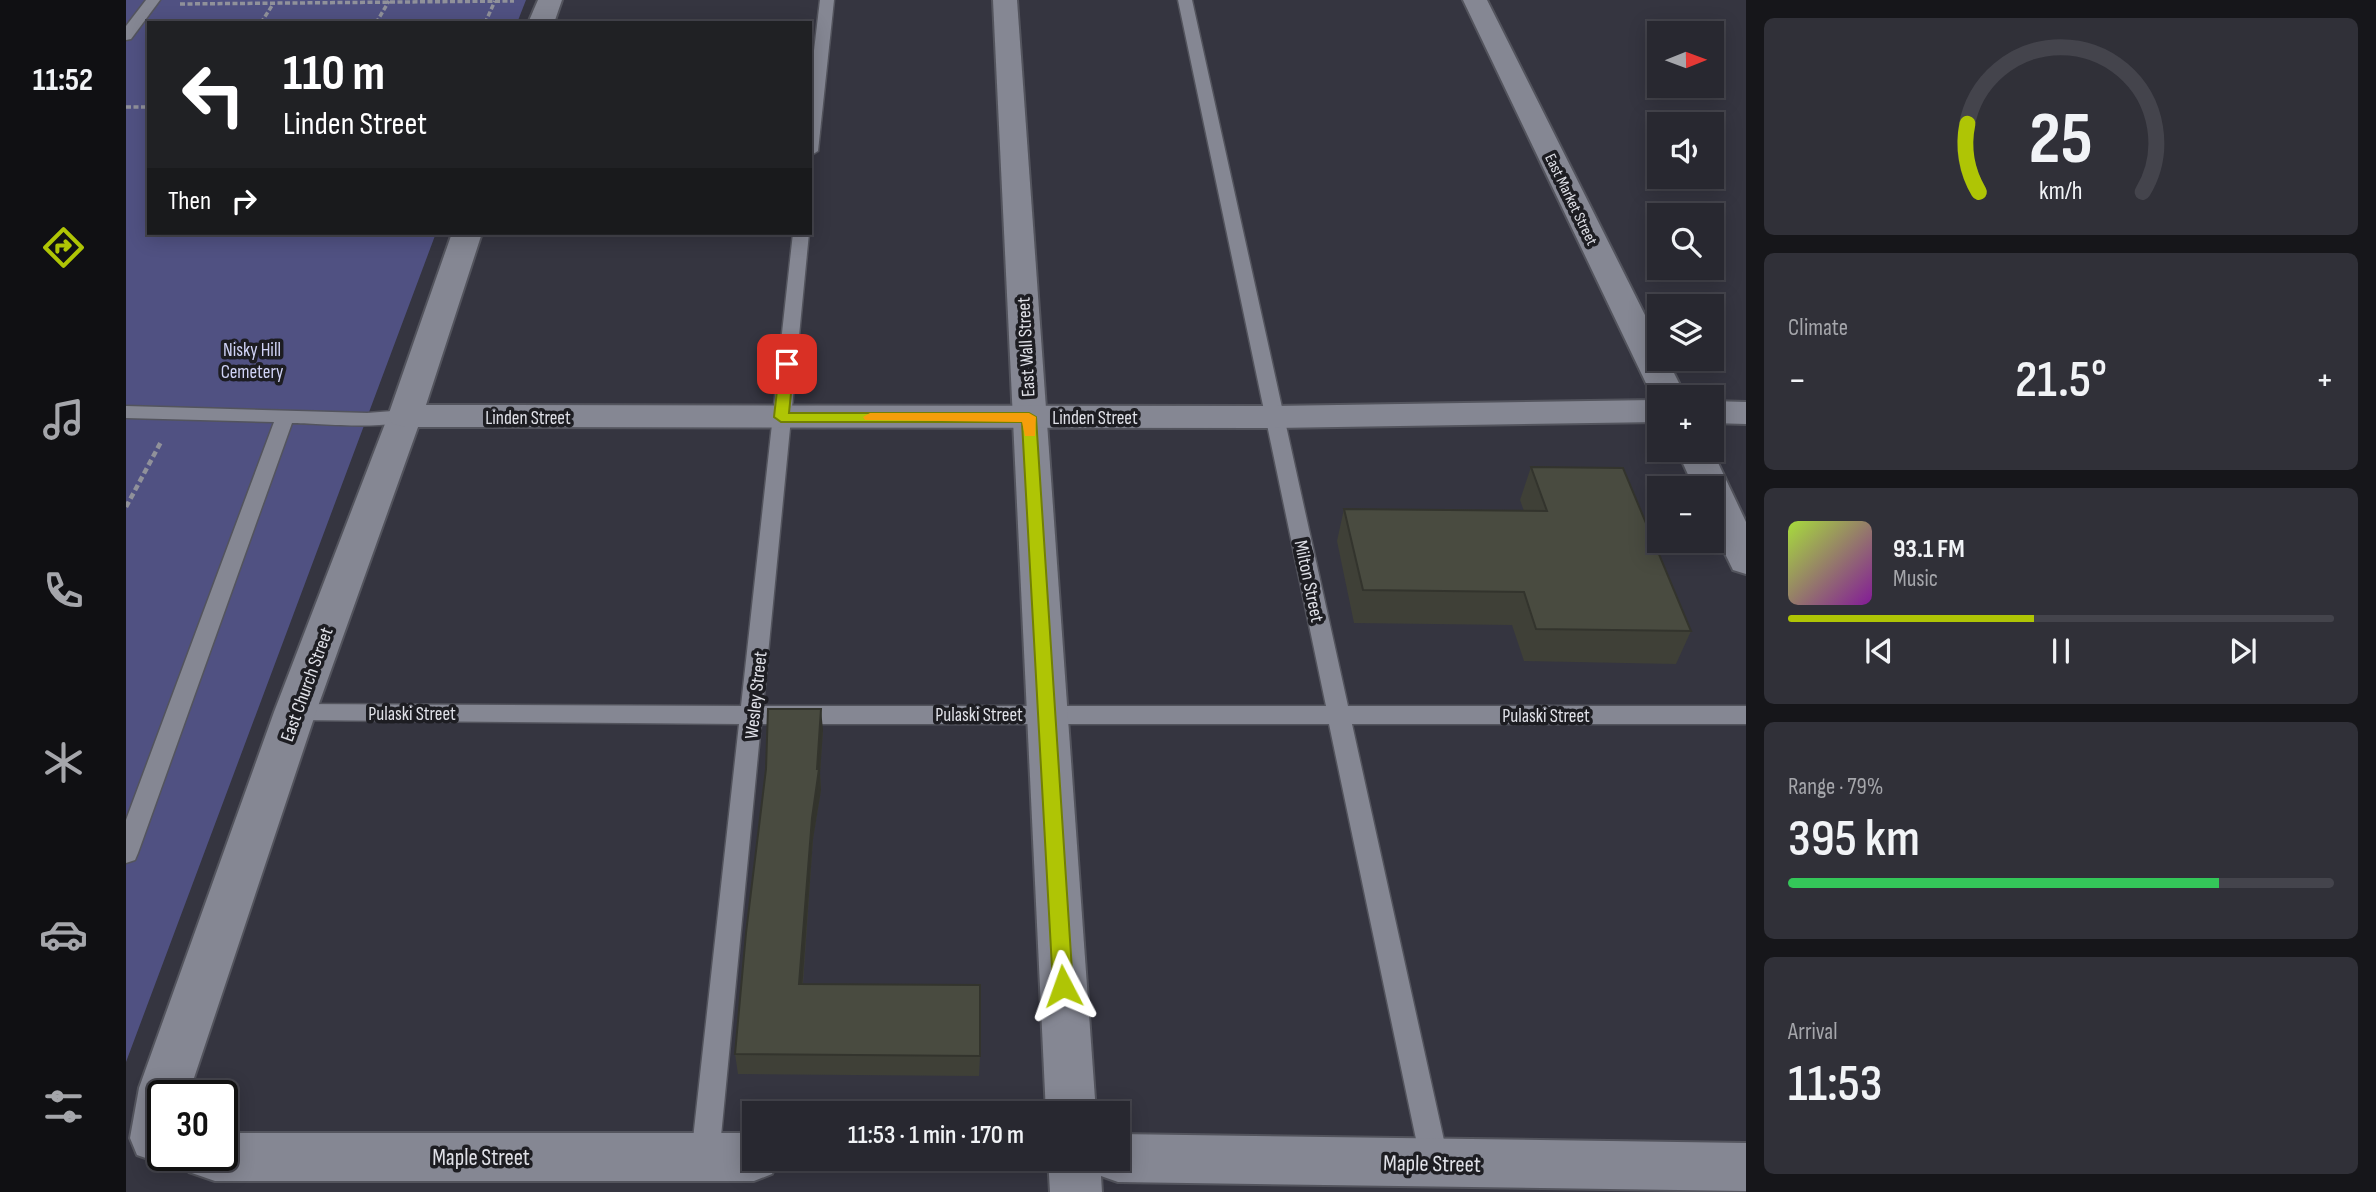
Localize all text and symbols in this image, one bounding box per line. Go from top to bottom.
north arrow [1647,21,1724,98]
map controls [1647,21,1724,553]
text: 110 m [283,45,385,104]
icon: left [168,49,259,140]
text: 11:52 [33,61,93,100]
text: 25 [2029,97,2093,185]
text: Linden Street [283,105,427,144]
button: sound [1647,112,1724,189]
street label: East Market Street [1540,151,1601,249]
text: km/h [2039,176,2083,207]
icon: right [225,182,263,220]
text: Then [168,186,211,217]
button: search [1647,203,1724,280]
icon: directions [39,223,88,272]
button: layers [1647,294,1724,371]
street label: East Wall Street [1012,296,1041,397]
text: Climate [1788,314,1848,342]
pin [757,334,817,394]
park label: Nisky Hill Cemetery [221,339,284,384]
icon: arrive [768,345,806,383]
text: 21.5° [2015,349,2107,412]
text: − [1788,358,1807,403]
text: + [2315,358,2334,403]
button: + [1647,385,1724,462]
icon: music [39,395,88,444]
street label: Linden Street [485,407,571,430]
street label: Linden Street [1052,407,1138,430]
button: − [1647,476,1724,553]
text: 93.1 FM [1893,534,1965,565]
street label: Milton Street [1289,538,1328,625]
text: Music [1893,565,1938,593]
icon: phone [39,566,88,615]
street label: East Church Street [276,624,339,745]
icon: previous [1860,632,1898,670]
icon: pause [2042,632,2080,670]
icon: next [2224,632,2262,670]
street label: Wesley Street [740,650,773,740]
street label: Pulaski Street [368,703,456,726]
street label: Pulaski Street [935,704,1023,727]
street label: Pulaski Street [1502,705,1590,728]
icon: climate [39,738,88,787]
text: Range · 79% [1788,773,1883,801]
text: 395 km [1788,808,1920,871]
icon: car [39,910,88,959]
position arrow [1026,949,1100,1023]
text: Arrival [1788,1018,1837,1046]
text: 11:53 [1788,1053,1882,1116]
speed limit sign: 30 [147,1080,238,1171]
icon: filters [39,1082,88,1131]
text: 11:53 · 1 min · 170 m [848,1120,1024,1151]
street label: Maple Street [432,1144,530,1172]
street label: Maple Street [1383,1149,1481,1179]

